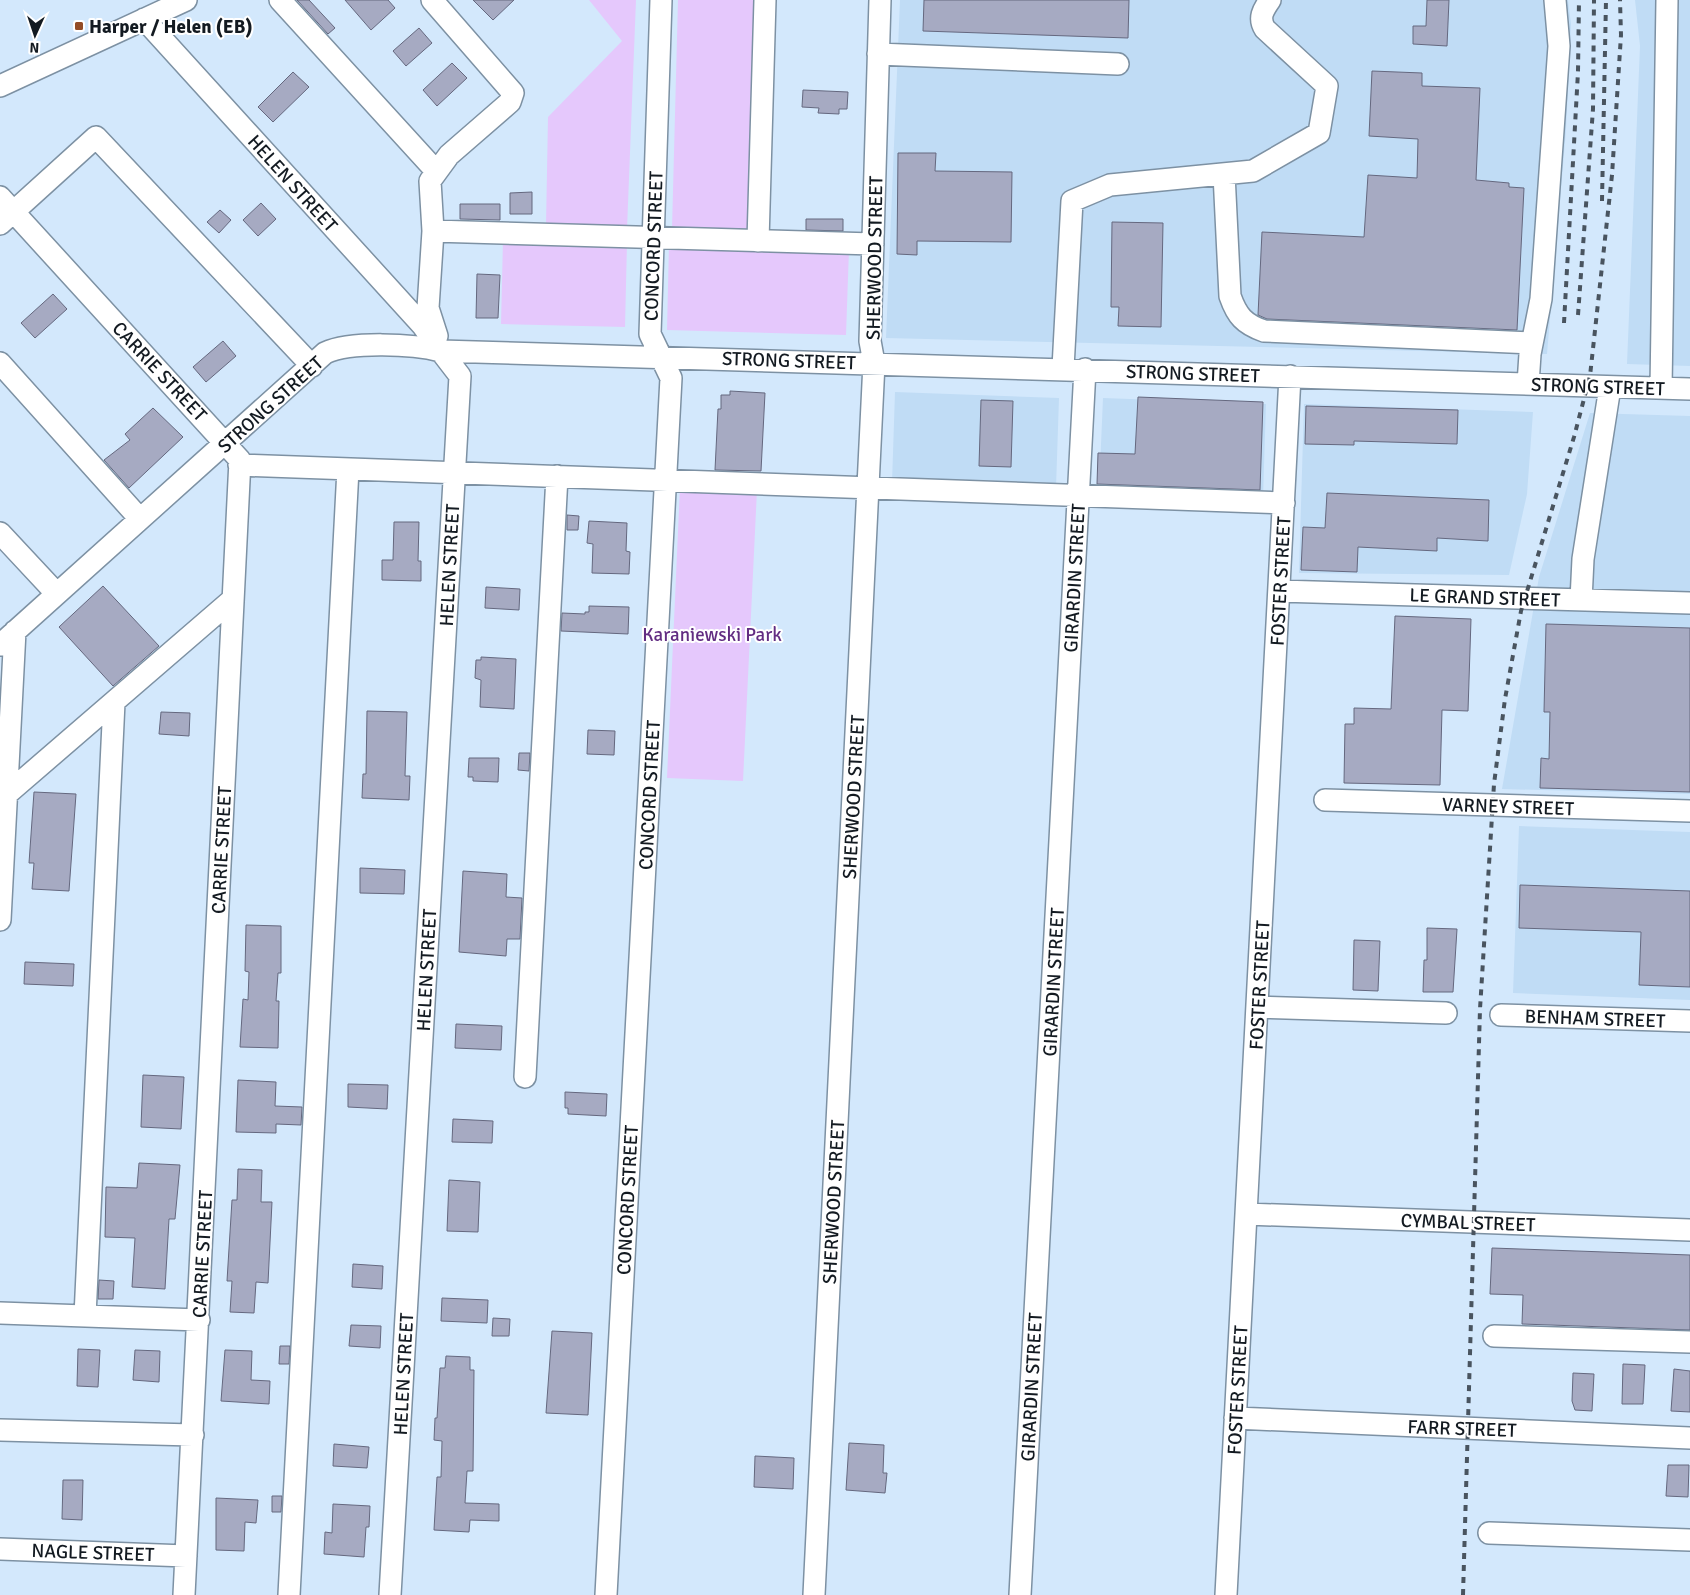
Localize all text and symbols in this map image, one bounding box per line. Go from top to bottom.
north arrow [10,10,60,60]
place label: Harper / Helen (EB) [89,15,253,39]
marker: Harper / Helen (EB) [73,20,85,32]
text: N [29,39,40,56]
street label: HELEN STREET [242,130,343,238]
street label: CONCORD STREET [639,170,669,321]
street label: SHERWOOD STREET [862,175,888,340]
street label: CARRIE STREET [107,317,212,427]
street label: STRONG STREET [722,347,857,375]
street label: STRONG STREET [213,351,329,458]
street label: STRONG STREET [1126,360,1261,388]
street label: STRONG STREET [1531,373,1666,401]
street label: HELEN STREET [435,502,465,627]
street label: GIRARDIN STREET [1059,502,1091,653]
street label: FOSTER STREET [1266,515,1296,646]
street label: LE GRAND STREET [1409,583,1561,613]
park label: Karaniewski Park [642,623,782,647]
street label: SHERWOOD STREET [838,714,870,880]
street label: CONCORD STREET [634,719,666,871]
street label: CARRIE STREET [207,785,237,915]
street label: VARNEY STREET [1442,793,1575,821]
street label: GIRARDIN STREET [1038,906,1070,1057]
street label: HELEN STREET [412,907,442,1032]
street label: FOSTER STREET [1245,919,1275,1050]
street label: BENHAM STREET [1524,1005,1666,1033]
street label: SHERWOOD STREET [818,1119,850,1285]
street label: CONCORD STREET [612,1124,644,1276]
street label: CARRIE STREET [188,1189,218,1319]
street label: CYMBAL STREET [1400,1209,1536,1237]
street label: HELEN STREET [389,1311,419,1436]
street label: GIRARDIN STREET [1016,1311,1048,1462]
street label: FOSTER STREET [1223,1324,1253,1455]
street label: FARR STREET [1407,1415,1518,1443]
street label: NAGLE STREET [31,1539,155,1567]

